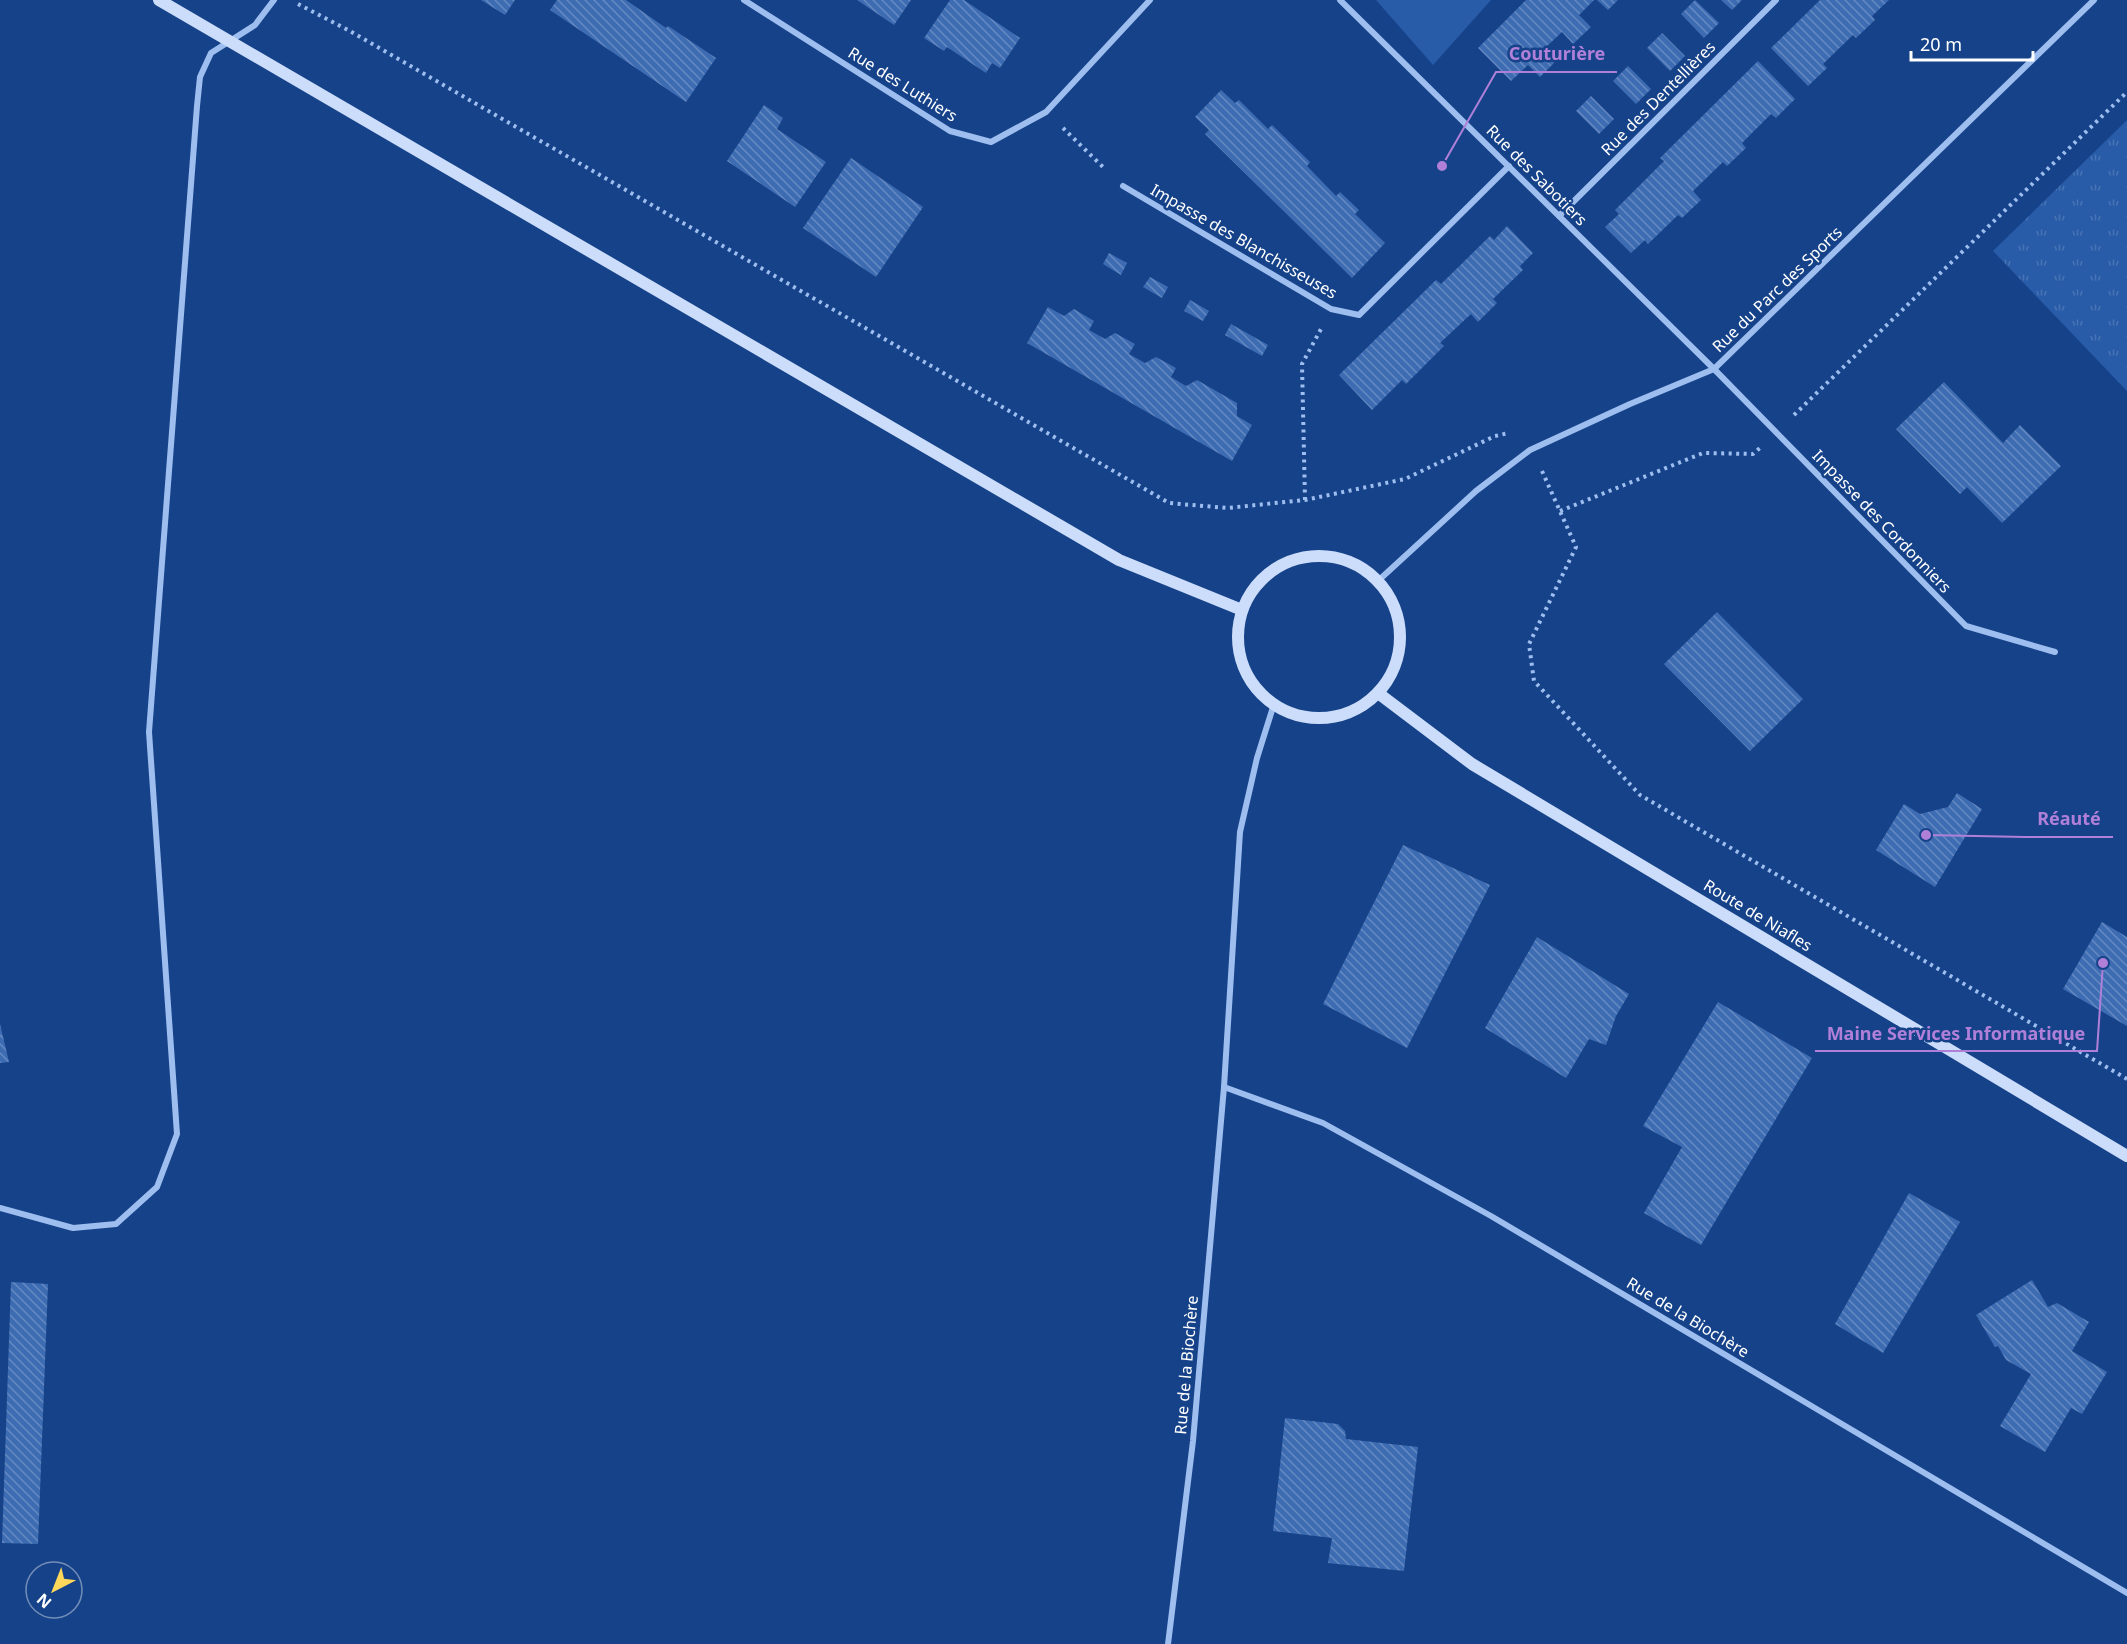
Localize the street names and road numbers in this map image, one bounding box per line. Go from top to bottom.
street label: Rue des Dentellières [1596,36,1720,160]
street label: Rue des Luthiers [844,42,962,126]
street label: Rue des Sabotiers [1482,120,1592,230]
street label: Impasse des Blanchisseuses [1147,178,1341,304]
street label: Rue du Parc des Sports [1707,221,1847,357]
street label: Impasse des Cordonniers [1808,445,1956,597]
street label: Route de Niafles [1700,874,1816,956]
street label: Rue de la Biochère [1623,1272,1753,1362]
street label: Rue de la Biochère [1169,1295,1203,1435]

